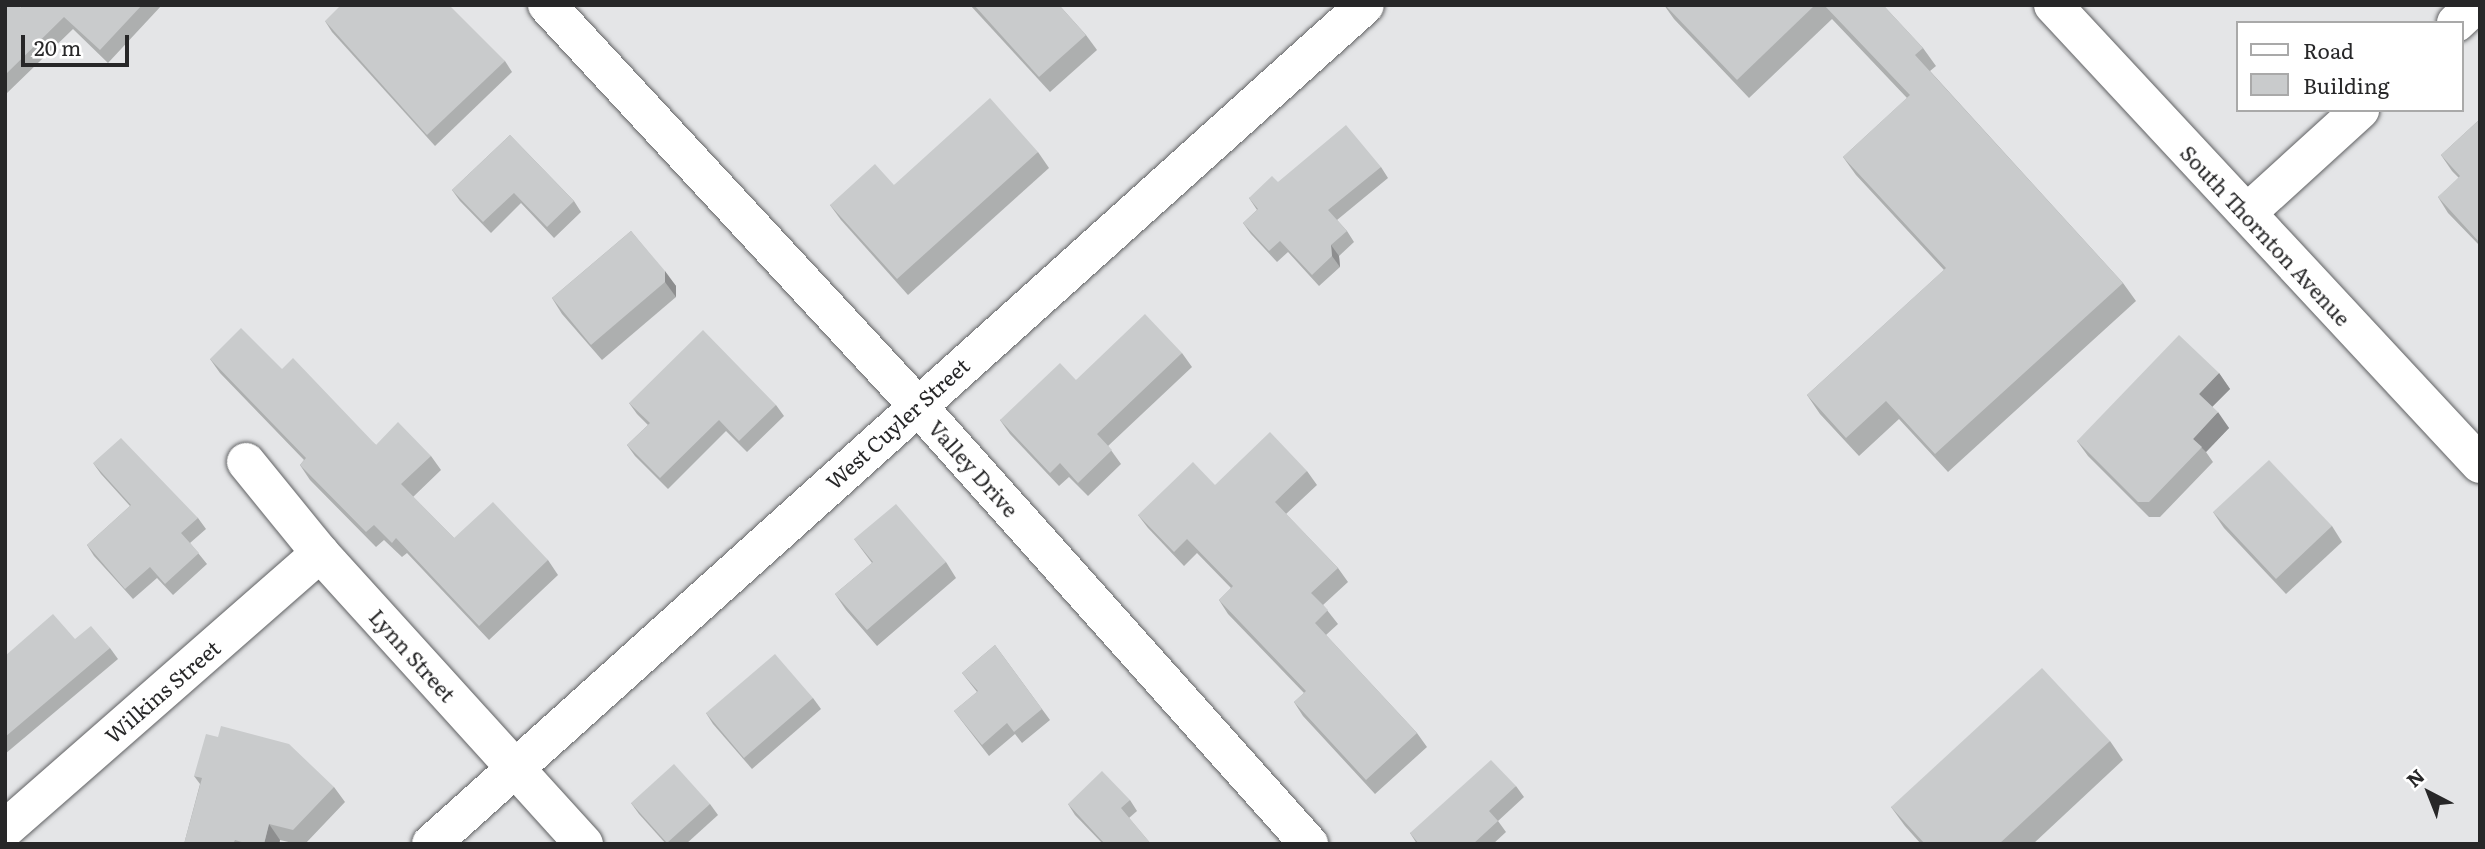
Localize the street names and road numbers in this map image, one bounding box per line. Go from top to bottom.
street label: South Thornton Avenue [2176,140,2356,330]
street label: West Cuyler Street [820,352,974,494]
street label: Valley Drive [924,415,1024,521]
street label: Lynn Street [365,603,461,707]
street label: Wilkins Street [99,634,225,748]

